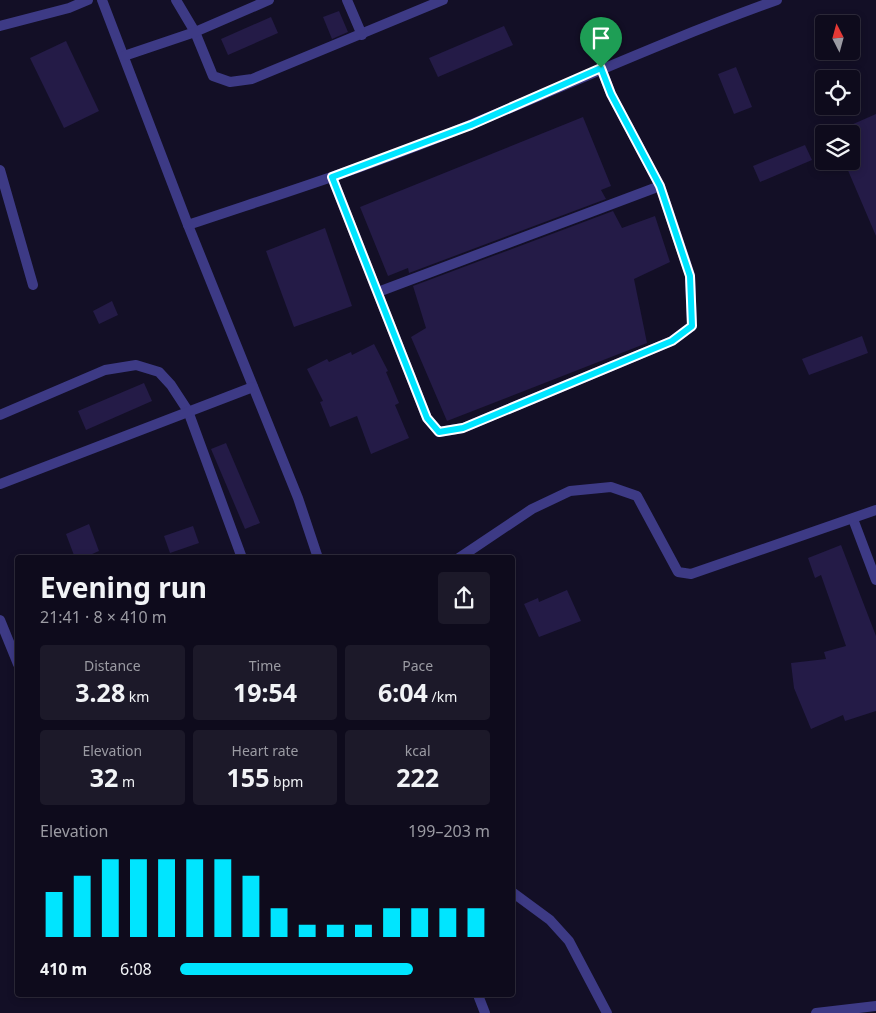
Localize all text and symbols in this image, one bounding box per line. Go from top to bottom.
north arrow [815,15,860,60]
map controls [815,15,860,170]
pin [580,17,622,68]
icon: arrive [587,24,615,52]
button: locate [815,70,860,115]
button: layers [815,125,860,170]
text: Evening run [40,568,207,606]
button: share [438,572,490,624]
text: 21:41 · 8 × 410 m [40,606,167,628]
text: Distance [84,656,141,675]
text: Time [249,656,281,675]
text: Pace [402,656,433,675]
text: 3.28 [75,675,125,709]
text: 19:54 [233,675,297,709]
text: 6:04 [378,675,428,709]
text: km [125,687,149,706]
text: /km [428,687,457,706]
text: Elevation [82,741,142,760]
text: Heart rate [232,741,298,760]
text: kcal [405,741,431,760]
text: 32 [90,760,118,794]
text: 155 [227,760,269,794]
text: 222 [396,760,439,794]
text: m [118,772,135,791]
text: bpm [269,772,303,791]
text: Elevation [40,820,108,842]
text: 199–203 m [408,820,490,842]
text: 410 m [40,958,87,980]
text: 6:08 [120,958,152,980]

